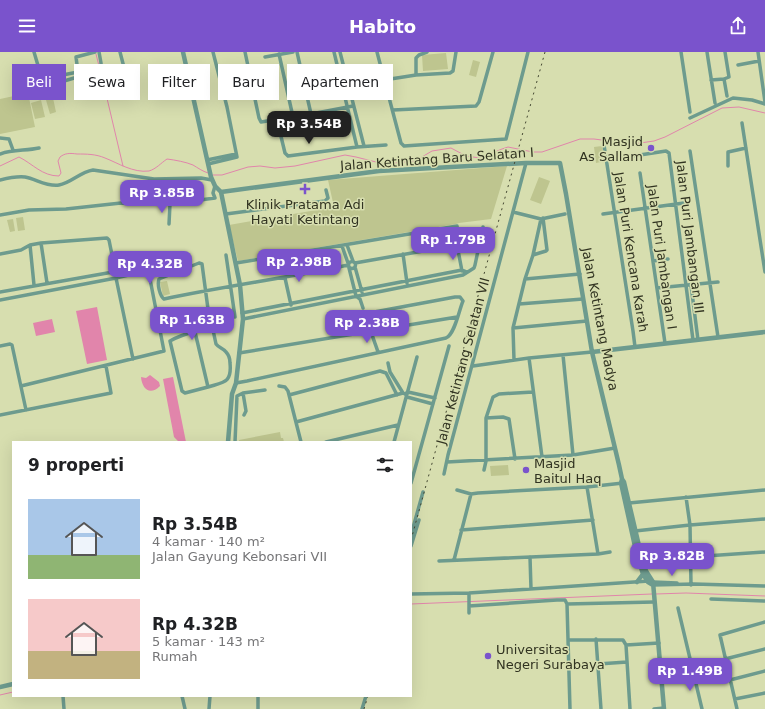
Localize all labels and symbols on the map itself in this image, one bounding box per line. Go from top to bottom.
pin: Rp 3.54B [268,111,350,145]
place label: Masjid As Sallam [579,134,643,164]
marker: Masjid As Sallam [646,143,656,153]
street label: Jalan Ketintang Baru Selatan I [339,145,534,173]
street label: Jalan Puri Jambangan III [673,159,707,314]
street label: Jalan Puri Kencana Karah [611,170,651,333]
pin: Rp 3.85B [121,180,203,214]
marker: Klinik Pratama Adi Hayati Ketintang [299,183,311,195]
street label: Jalan Puri Jambangan I [644,183,680,330]
place label: Klinik Pratama Adi Hayati Ketintang [246,197,364,227]
pin: Rp 1.79B [412,227,494,261]
street label: Jalan Ketintang Madya [579,245,621,392]
pin: Rp 2.98B [258,249,340,283]
pin: Rp 4.32B [109,251,191,285]
street label: Jalan Ketintang Selatan VII [433,276,493,447]
pin: Rp 1.63B [151,307,233,341]
pin: Rp 2.38B [326,310,408,344]
place label: Masjid Baitul Haq [534,456,602,486]
marker: Masjid Baitul Haq [521,465,531,475]
pin: Rp 3.82B [631,543,713,577]
place label: Universitas Negeri Surabaya [496,642,605,672]
marker: Universitas Negeri Surabaya [483,651,493,661]
pin: Rp 1.49B [649,658,731,692]

